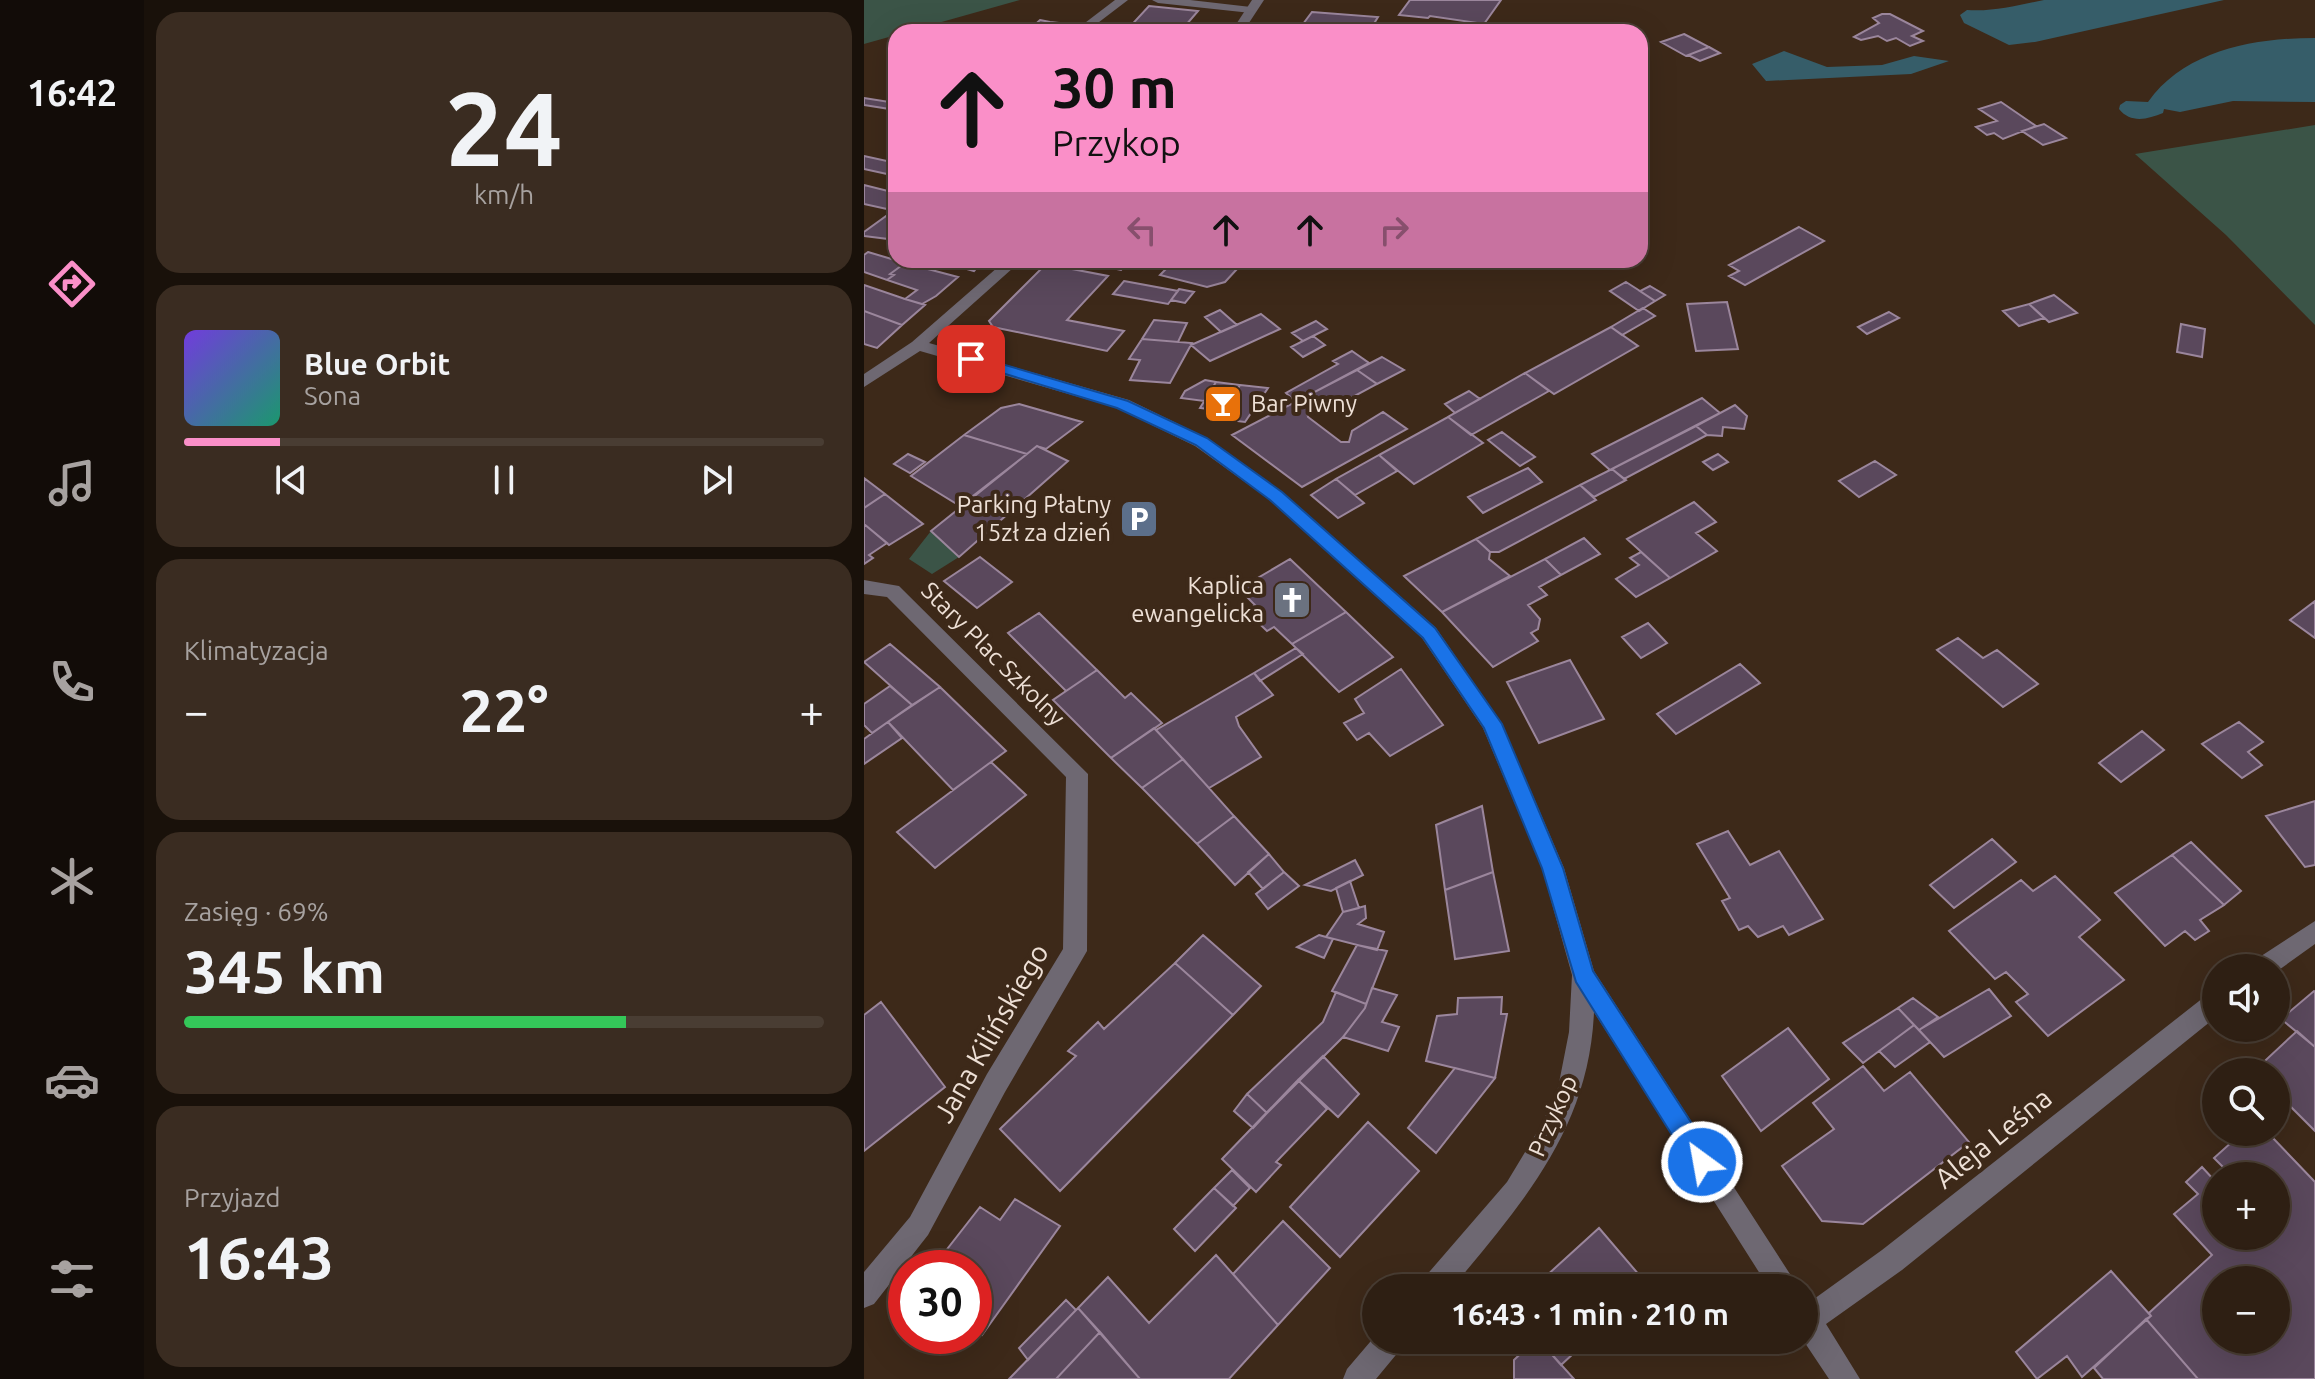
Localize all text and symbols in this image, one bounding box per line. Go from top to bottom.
icon: ahead [920,56,1024,160]
text: 30 m [1052,56,1177,119]
text: 24 [445,69,563,186]
text: 16:42 [27,72,117,113]
text: Przykop [1052,122,1181,163]
text: km/h [474,180,534,209]
icon: left [1120,208,1164,252]
icon: ahead [1204,208,1248,252]
icon: ahead [1288,208,1332,252]
icon: right [1372,208,1416,252]
icon: directions [44,256,100,312]
pin [937,325,1005,393]
icon: arrive [949,337,993,381]
text: Blue Orbit [304,347,450,381]
text: Sona [304,381,361,410]
bar icon: Bar Piwny [1202,383,1244,425]
place label: Bar Piwny [1251,390,1357,417]
icon: music [44,455,100,511]
icon: previous [269,458,313,502]
icon: pause [482,458,526,502]
icon: next [695,458,739,502]
place label: Parking Płatny 15zł za dzień [957,491,1111,546]
parking icon: Parking Płatny 15zł za dzień [1118,498,1160,540]
place label: Kaplica ewangelicka [1131,572,1264,627]
street label: Stary Plac Szkolny [916,576,1071,731]
church icon: Kaplica ewangelicka [1271,579,1313,621]
text: Klimatyzacja [184,636,329,665]
icon: phone [44,654,100,710]
text: 22° [460,676,548,743]
text: − [184,686,209,735]
text: + [799,686,824,735]
icon: climate [44,853,100,909]
text: Zasięg · 69% [184,897,329,926]
text: 345 km [184,937,385,1004]
street label: Jana Kilińskiego [927,938,1054,1127]
map controls [2202,954,2290,1354]
button: sound [2202,954,2290,1042]
icon: car [44,1052,100,1108]
button: search [2202,1058,2290,1146]
street label: Przykop [1523,1071,1582,1161]
street label: Aleja Leśna [1928,1081,2057,1194]
position arrow [1660,1120,1744,1204]
button: + [2202,1162,2290,1250]
text: Przyjazd [184,1183,281,1212]
text: 16:43 [184,1223,334,1290]
speed limit sign: 30 [888,1250,992,1354]
icon: filters [44,1251,100,1307]
button: − [2202,1266,2290,1354]
text: 16:43 · 1 min · 210 m [1451,1297,1729,1331]

